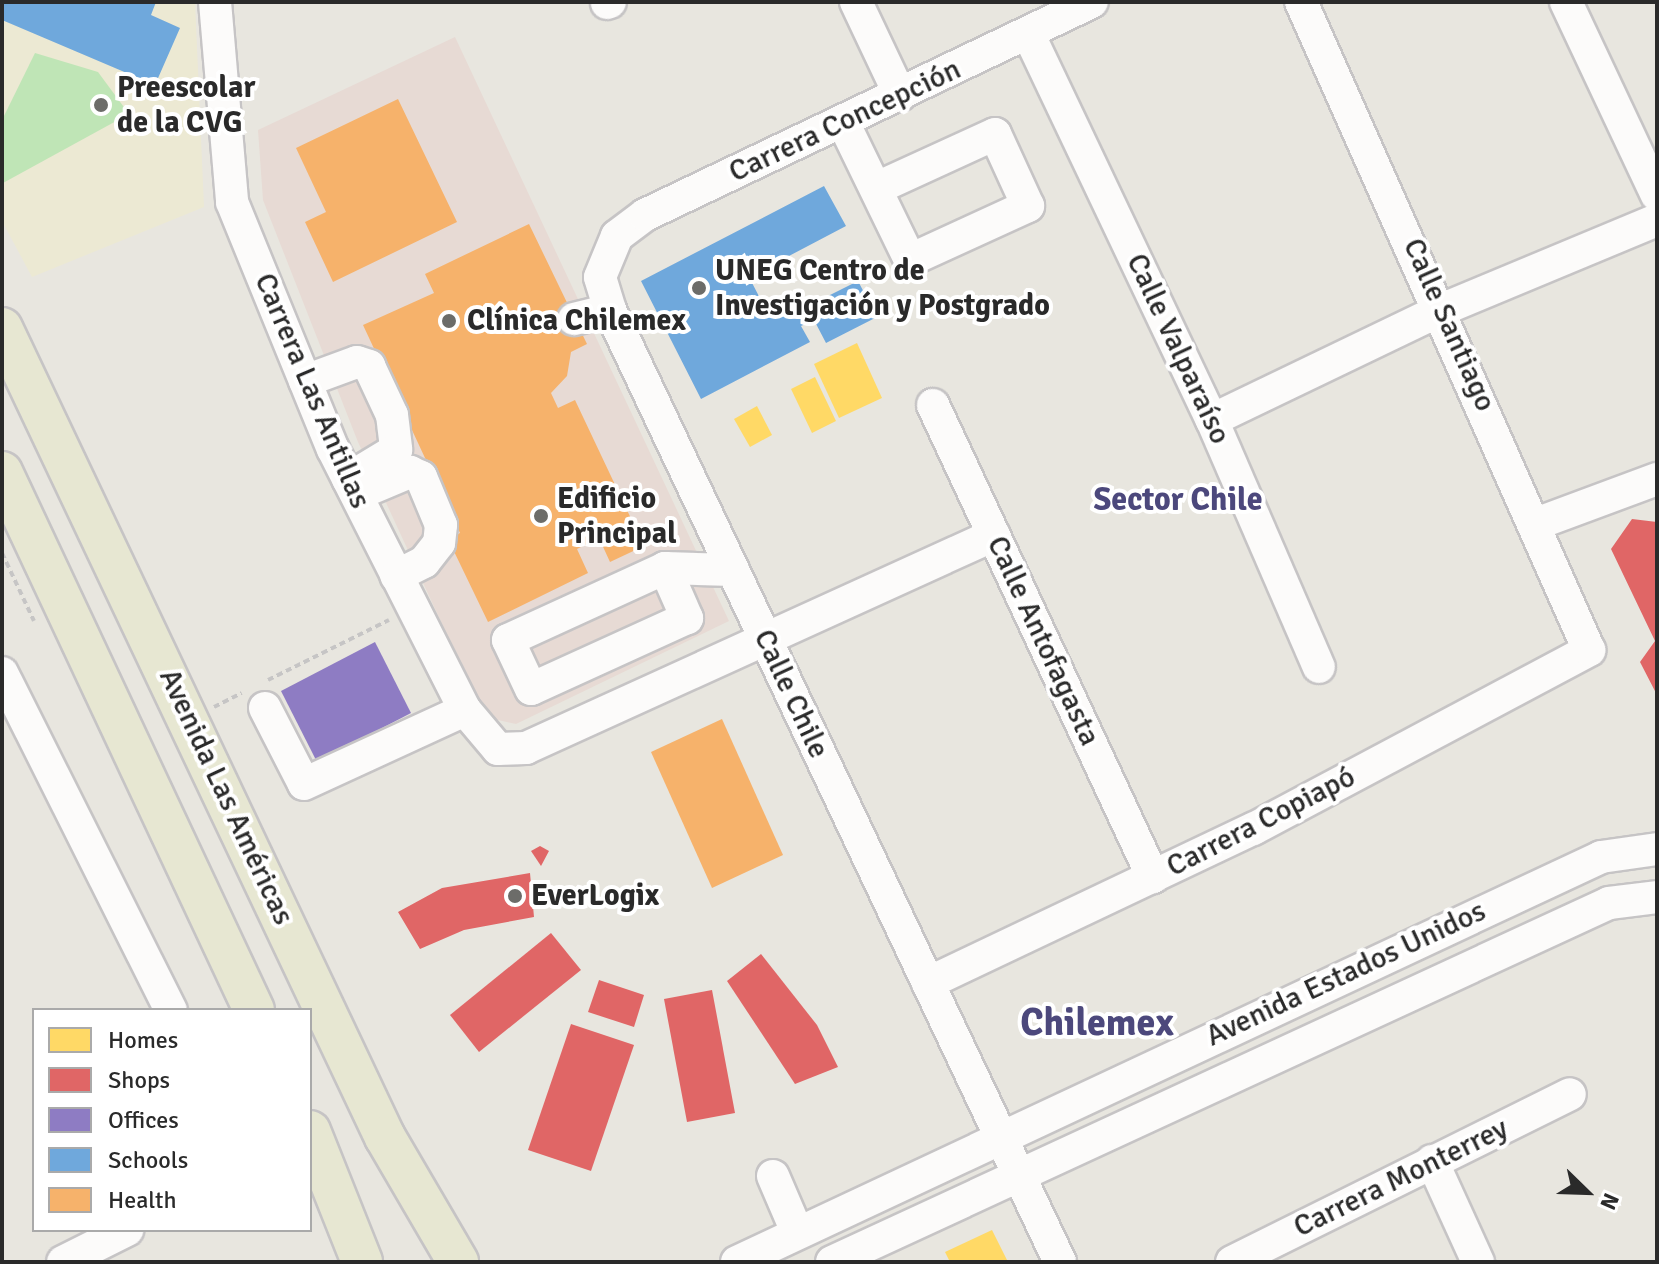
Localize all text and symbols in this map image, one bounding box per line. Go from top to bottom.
street label: Carrera Concepción [723,52,967,190]
place label: Preescolar de la CVG [117,70,255,140]
marker: Preescolar de la CVG [92,96,110,114]
street label: Calle Santiago [1395,233,1503,417]
street label: Calle Valparaíso [1118,248,1238,450]
place label: UNEG Centro de Investigación y Postgrado [715,253,1050,324]
street label: Carrera Las Antillas [246,268,378,514]
marker: UNEG Centro de Investigación y Postgrado [690,279,708,297]
place label: Clínica Chilemex [467,303,686,339]
marker: Clínica Chilemex [438,310,460,332]
place label: Edificio Principal [557,481,677,552]
district label: Sector Chile [1093,481,1263,519]
marker: Edificio Principal [532,507,550,525]
street label: Calle Antofagasta [979,530,1107,752]
street label: Calle Chile [746,624,836,764]
street label: Avenida Las Américas [151,663,301,931]
street label: Carrera Copiapó [1161,759,1361,885]
place label: EverLogix [531,878,659,914]
marker: EverLogix [506,887,524,905]
street label: Avenida Estados Unidos [1200,893,1492,1055]
district label: Chilemex [1020,1000,1174,1046]
legend [32,1008,312,1232]
text: Homes [108,1025,178,1055]
text: Shops [108,1065,170,1095]
text: Offices [108,1105,179,1135]
street label: Carrera Monterrey [1288,1111,1514,1245]
text: Schools [108,1145,188,1175]
north arrow [1547,1152,1627,1232]
text: Health [108,1185,177,1215]
text: N [1594,1189,1625,1214]

